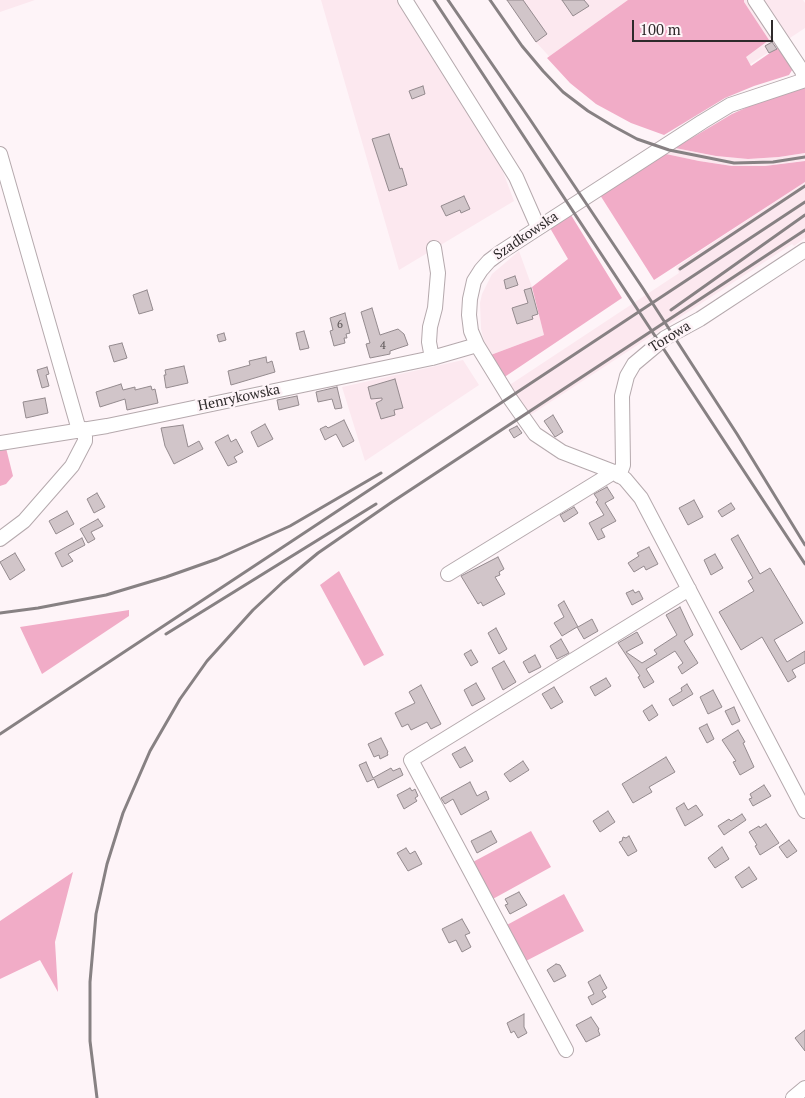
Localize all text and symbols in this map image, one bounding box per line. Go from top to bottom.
scale bar [635,10,776,42]
text: 100 m [640,19,681,39]
street label: Szadkowska [490,208,562,264]
house number: 6 [337,318,343,332]
street label: Torowa [646,318,694,356]
house number: 4 [380,339,386,353]
street label: Henrykowska [196,381,282,415]

